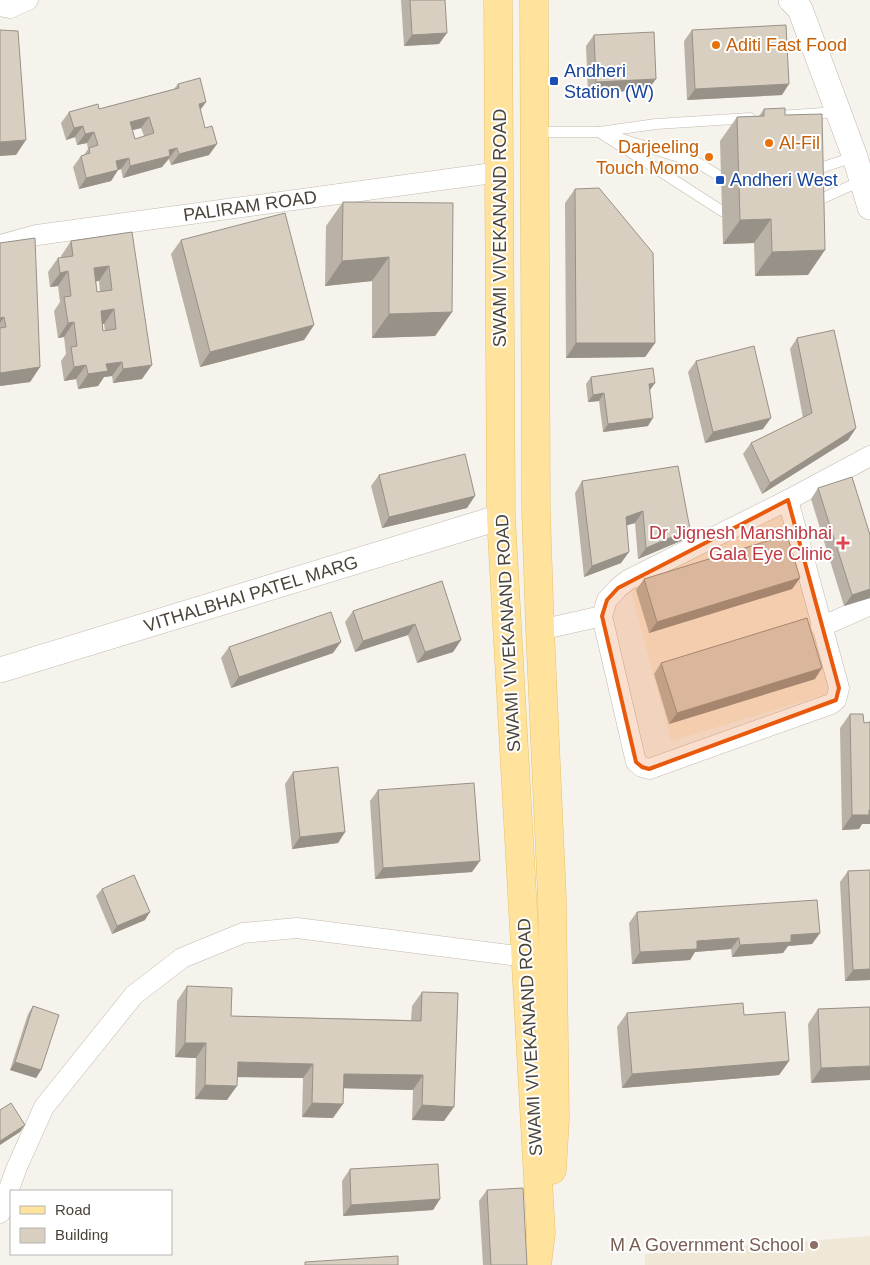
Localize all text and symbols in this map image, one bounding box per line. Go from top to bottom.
place label: Aditi Fast Food [726,35,847,55]
marker: Aditi Fast Food [710,39,722,51]
place label: Andheri Station (W) [564,61,654,102]
marker: Andheri Station (W) [548,75,560,87]
street label: SWAMI VIVEKANAND ROAD [490,109,510,347]
place label: Al-Fil [779,133,820,153]
place label: Darjeeling Touch Momo [596,137,699,178]
marker: Al-Fil [763,137,775,149]
marker: Darjeeling Touch Momo [703,151,715,163]
place label: Andheri West [730,170,838,190]
marker: Andheri West [714,174,726,186]
street label: PALIRAM ROAD [182,187,318,225]
street label: SWAMI VIVEKANAND ROAD [492,513,524,753]
place label: Dr Jignesh Manshibhai Gala Eye Clinic [649,523,832,564]
marker: Dr Jignesh Manshibhai Gala Eye Clinic [836,536,850,550]
street label: VITHALBHAI PATEL MARG [142,552,360,636]
street label: SWAMI VIVEKANAND ROAD [514,917,546,1157]
legend [10,1190,172,1255]
text: Road [55,1201,91,1218]
text: Building [55,1226,108,1243]
place label: M A Government School [610,1235,804,1255]
marker: M A Government School [808,1239,820,1251]

